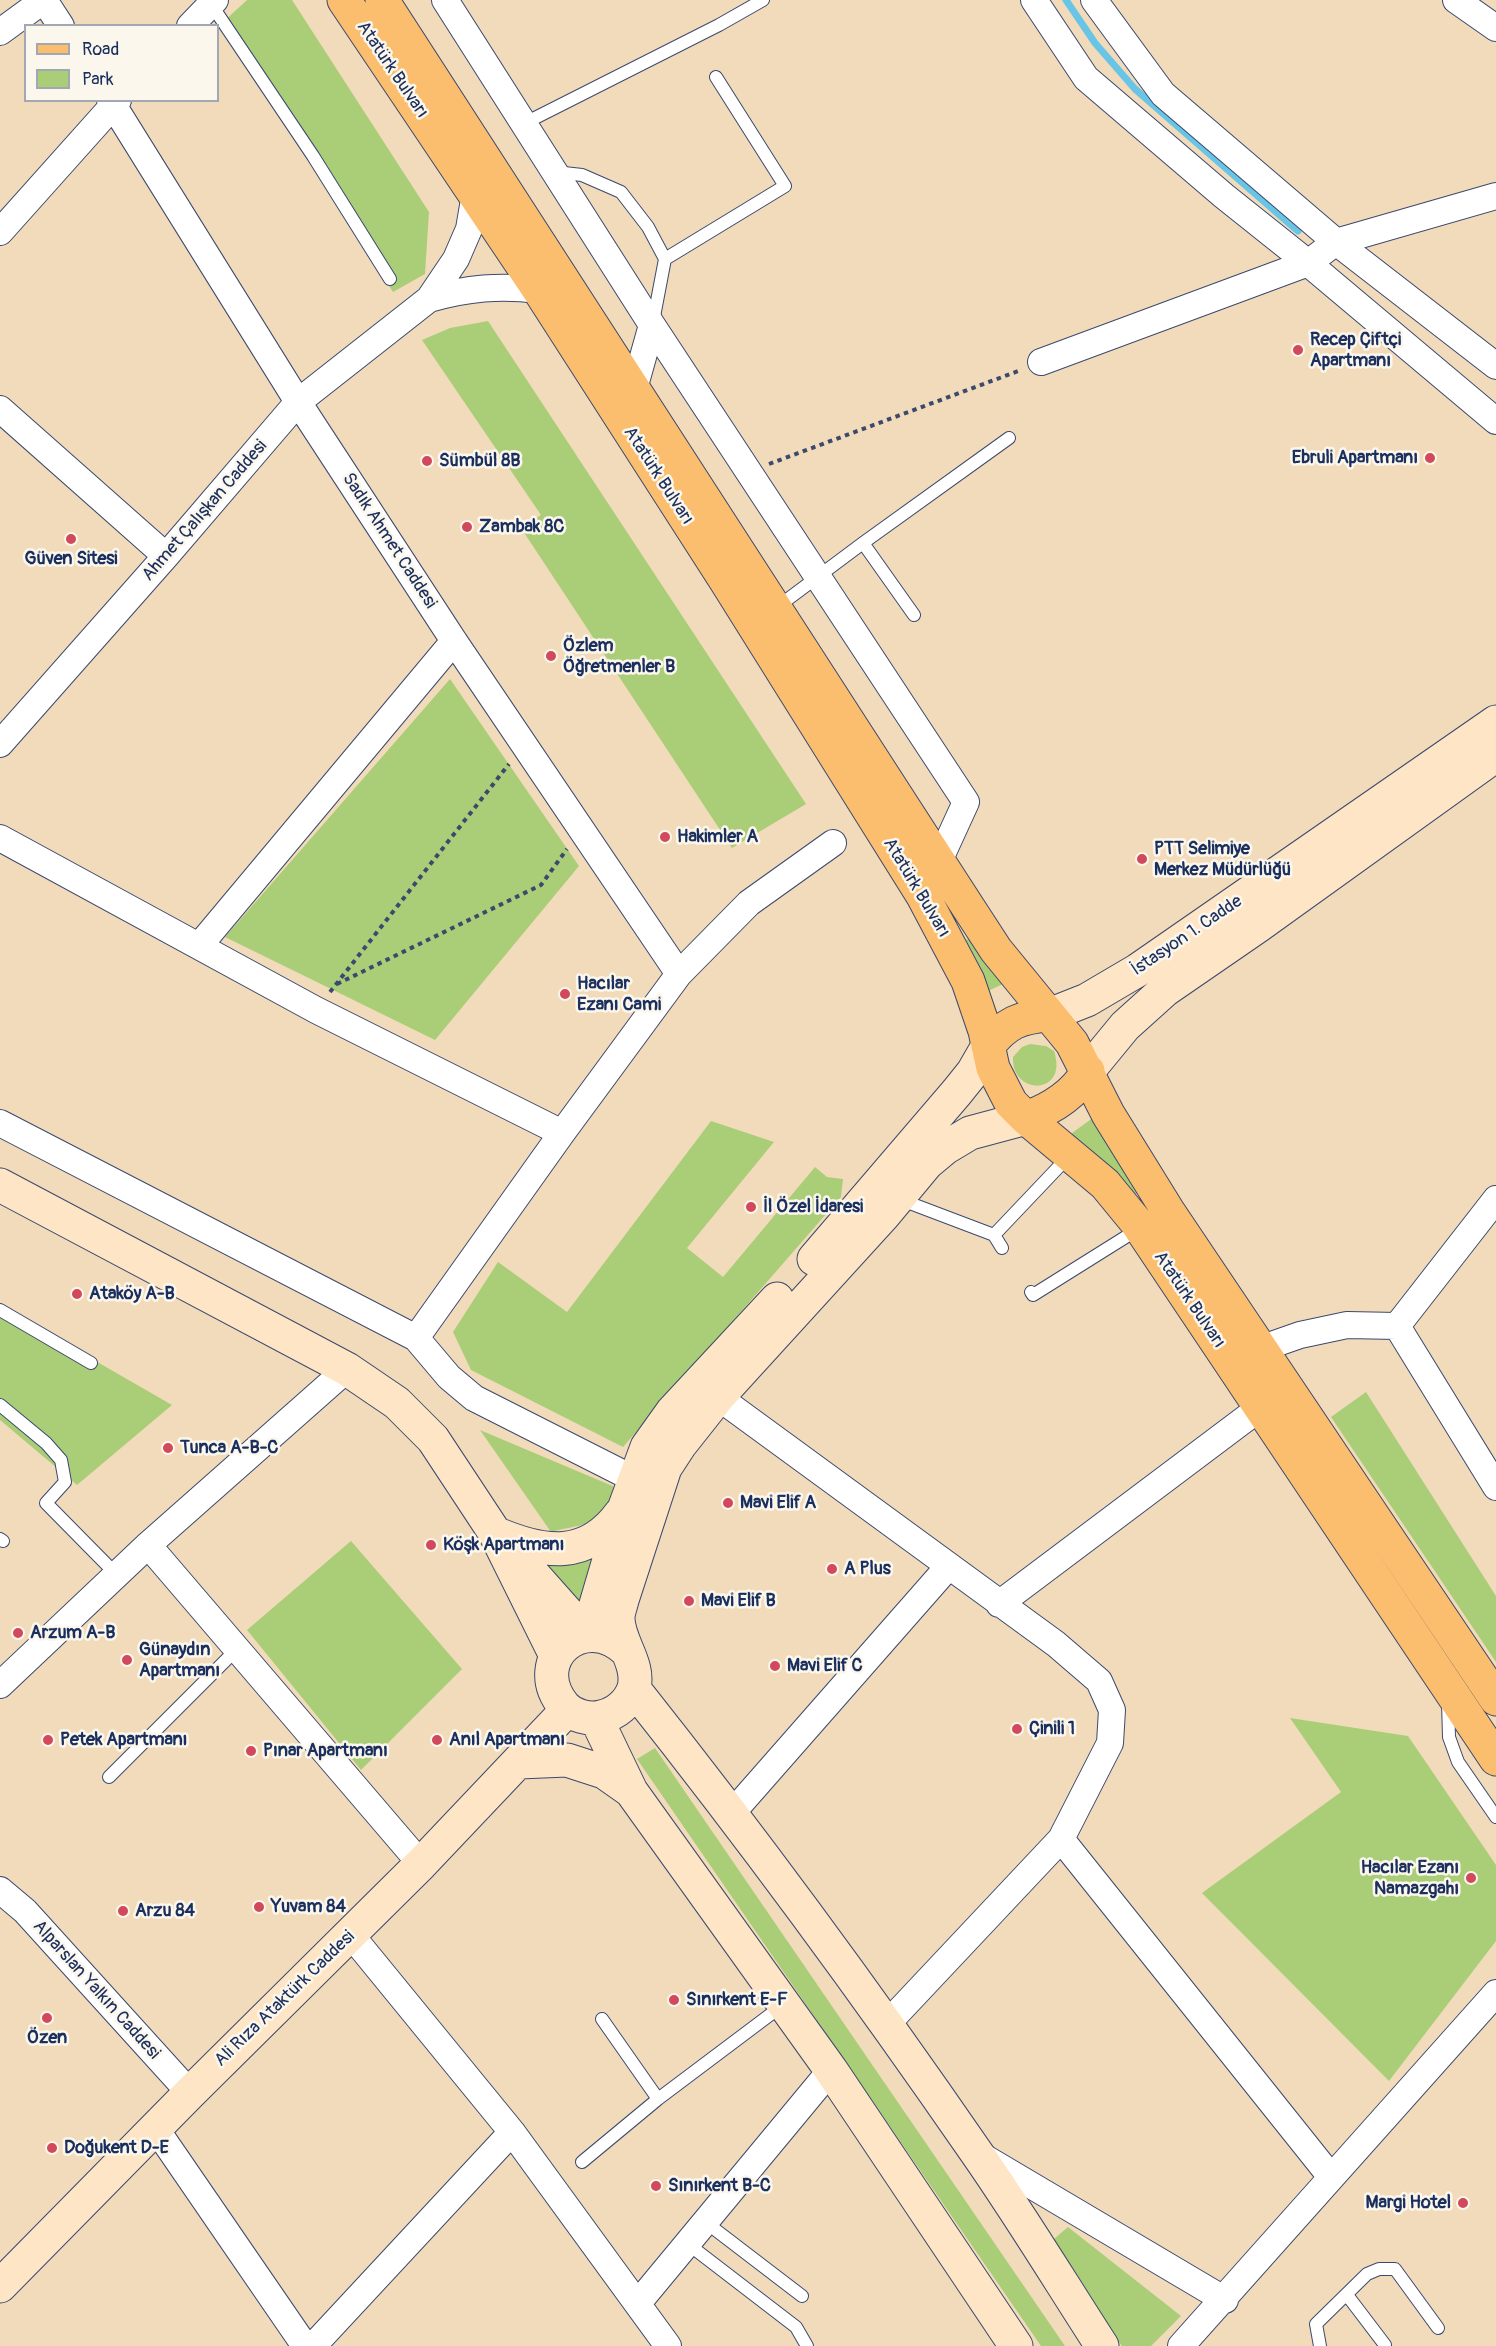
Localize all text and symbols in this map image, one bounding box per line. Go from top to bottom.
street label: Atatürk Bulvarı [352,17,432,123]
legend [24,24,219,102]
text: Road [82,38,119,61]
text: Park [82,68,114,91]
place label: Recep Çiftçi Apartmanı [1310,329,1401,372]
marker: Recep Çiftçi Apartmanı [1291,343,1305,357]
street label: Atatürk Bulvarı [618,423,698,529]
street label: Ahmet Çalışkan Caddesi [138,436,272,586]
place label: Ebruli Apartmanı [1292,447,1418,469]
place label: Sümbül 8B [439,450,520,472]
marker: Ebruli Apartmanı [1423,451,1437,465]
marker: Sümbül 8B [420,454,434,468]
street label: Sadık Ahmet Caddesi [337,469,441,613]
place label: Zambak 8C [479,516,564,538]
marker: Zambak 8C [460,520,474,534]
marker: Güven Sitesi [64,532,78,546]
place label: Güven Sitesi [24,548,118,570]
place label: Özlem Öğretmenler B [563,635,675,678]
marker: Özlem Öğretmenler B [544,649,558,663]
place label: Hakimler A [677,826,758,848]
marker: Hakimler A [658,830,672,844]
street label: Atatürk Bulvarı [878,834,954,942]
place label: PTT Selimiye Merkez Müdürlüğü [1154,838,1291,880]
marker: PTT Selimiye Merkez Müdürlüğü [1135,852,1149,866]
street label: İstasyon 1. Cadde [1127,891,1247,981]
place label: Hacılar Ezanı Cami [577,973,661,1016]
marker: Hacılar Ezanı Cami [558,987,572,1001]
place label: İl Özel İdaresi [763,1196,863,1218]
marker: İl Özel İdaresi [744,1200,758,1214]
street label: Atatürk Bulvarı [1149,1247,1229,1353]
place label: Ataköy A-B [89,1283,175,1305]
marker: Ataköy A-B [70,1287,84,1301]
place label: Tunca A-B-C [180,1437,278,1459]
marker: Tunca A-B-C [161,1441,175,1455]
place label: Mavi Elif A [740,1492,816,1514]
marker: Mavi Elif A [721,1496,735,1510]
place label: Köşk Apartmanı [443,1534,564,1556]
marker: Köşk Apartmanı [424,1538,438,1552]
place label: A Plus [844,1558,891,1580]
marker: A Plus [825,1562,839,1576]
place label: Mavi Elif B [701,1590,776,1612]
marker: Mavi Elif B [682,1594,696,1608]
place label: Arzum A-B [30,1622,115,1644]
marker: Arzum A-B [11,1626,25,1640]
place label: Günaydın Apartmanı [139,1639,220,1682]
marker: Günaydın Apartmanı [120,1653,134,1667]
place label: Mavi Elif C [787,1655,863,1677]
marker: Mavi Elif C [768,1659,782,1673]
place label: Çinili 1 [1029,1718,1075,1740]
marker: Çinili 1 [1010,1722,1024,1736]
place label: Petek Apartmanı [60,1729,187,1751]
place label: Anıl Apartmanı [449,1729,565,1751]
marker: Petek Apartmanı [41,1733,55,1747]
marker: Anıl Apartmanı [430,1733,444,1747]
place label: Pınar Apartmanı [263,1740,388,1762]
marker: Pınar Apartmanı [244,1744,258,1758]
place label: Hacılar Ezanı Namazgahı [1361,1857,1459,1900]
marker: Hacılar Ezanı Namazgahı [1464,1871,1478,1885]
place label: Yuvam 84 [271,1896,346,1918]
place label: Arzu 84 [135,1900,195,1922]
marker: Yuvam 84 [252,1900,266,1914]
marker: Arzu 84 [116,1904,130,1918]
street label: Alparslan Yalkın Caddesi [28,1916,164,2064]
street label: Ali Rıza Ataktürk Caddesi [210,1926,360,2072]
place label: Sınırkent E-F [686,1989,788,2011]
marker: Sınırkent E-F [667,1993,681,2007]
marker: Özen [40,2011,54,2025]
place label: Özen [27,2027,67,2049]
place label: Doğukent D-E [64,2137,169,2159]
marker: Doğukent D-E [45,2141,59,2155]
place label: Sınırkent B-C [668,2175,771,2197]
marker: Sınırkent B-C [649,2179,663,2193]
place label: Margi Hotel [1366,2192,1451,2214]
marker: Margi Hotel [1456,2196,1470,2210]

